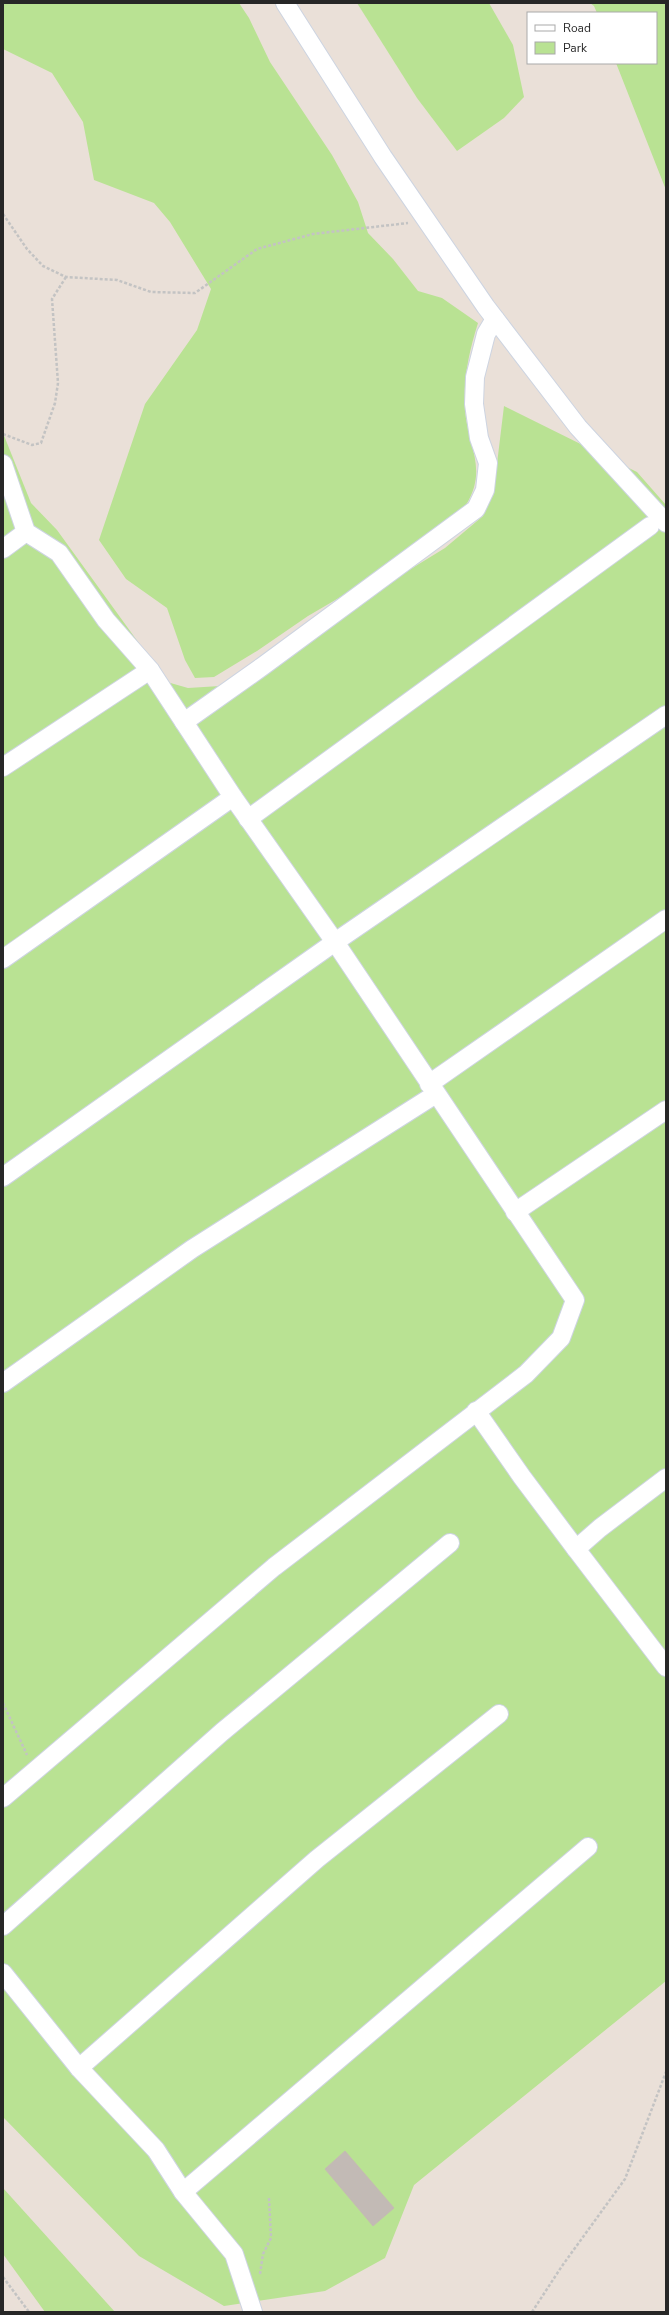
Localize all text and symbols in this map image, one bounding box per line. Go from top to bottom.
legend [527,12,657,64]
text: Road [563,20,591,36]
text: Park [563,40,588,56]

